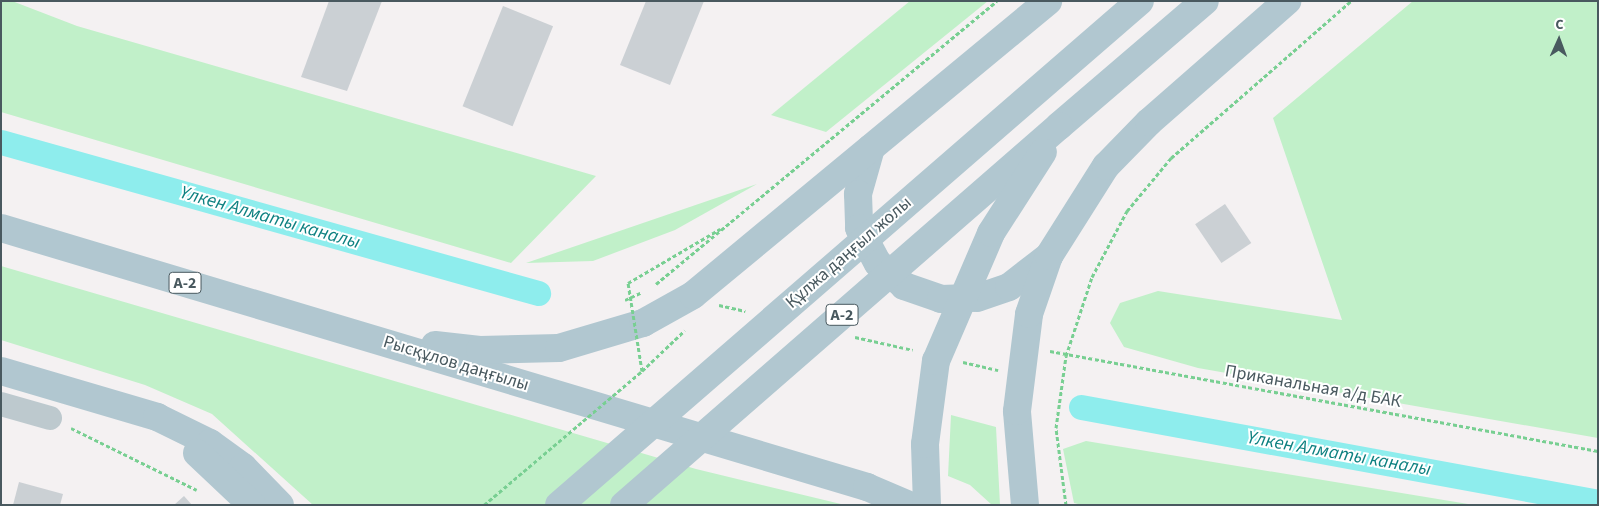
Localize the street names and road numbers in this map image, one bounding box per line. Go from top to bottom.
street label: Құлжа даңғыл жолы [782,192,916,314]
road number: A-2 [168,270,202,296]
road number: A-2 [824,302,860,328]
street label: Рысқұлов даңғылы [381,332,531,396]
street label: Приканальная а/д БАК [1223,361,1403,413]

